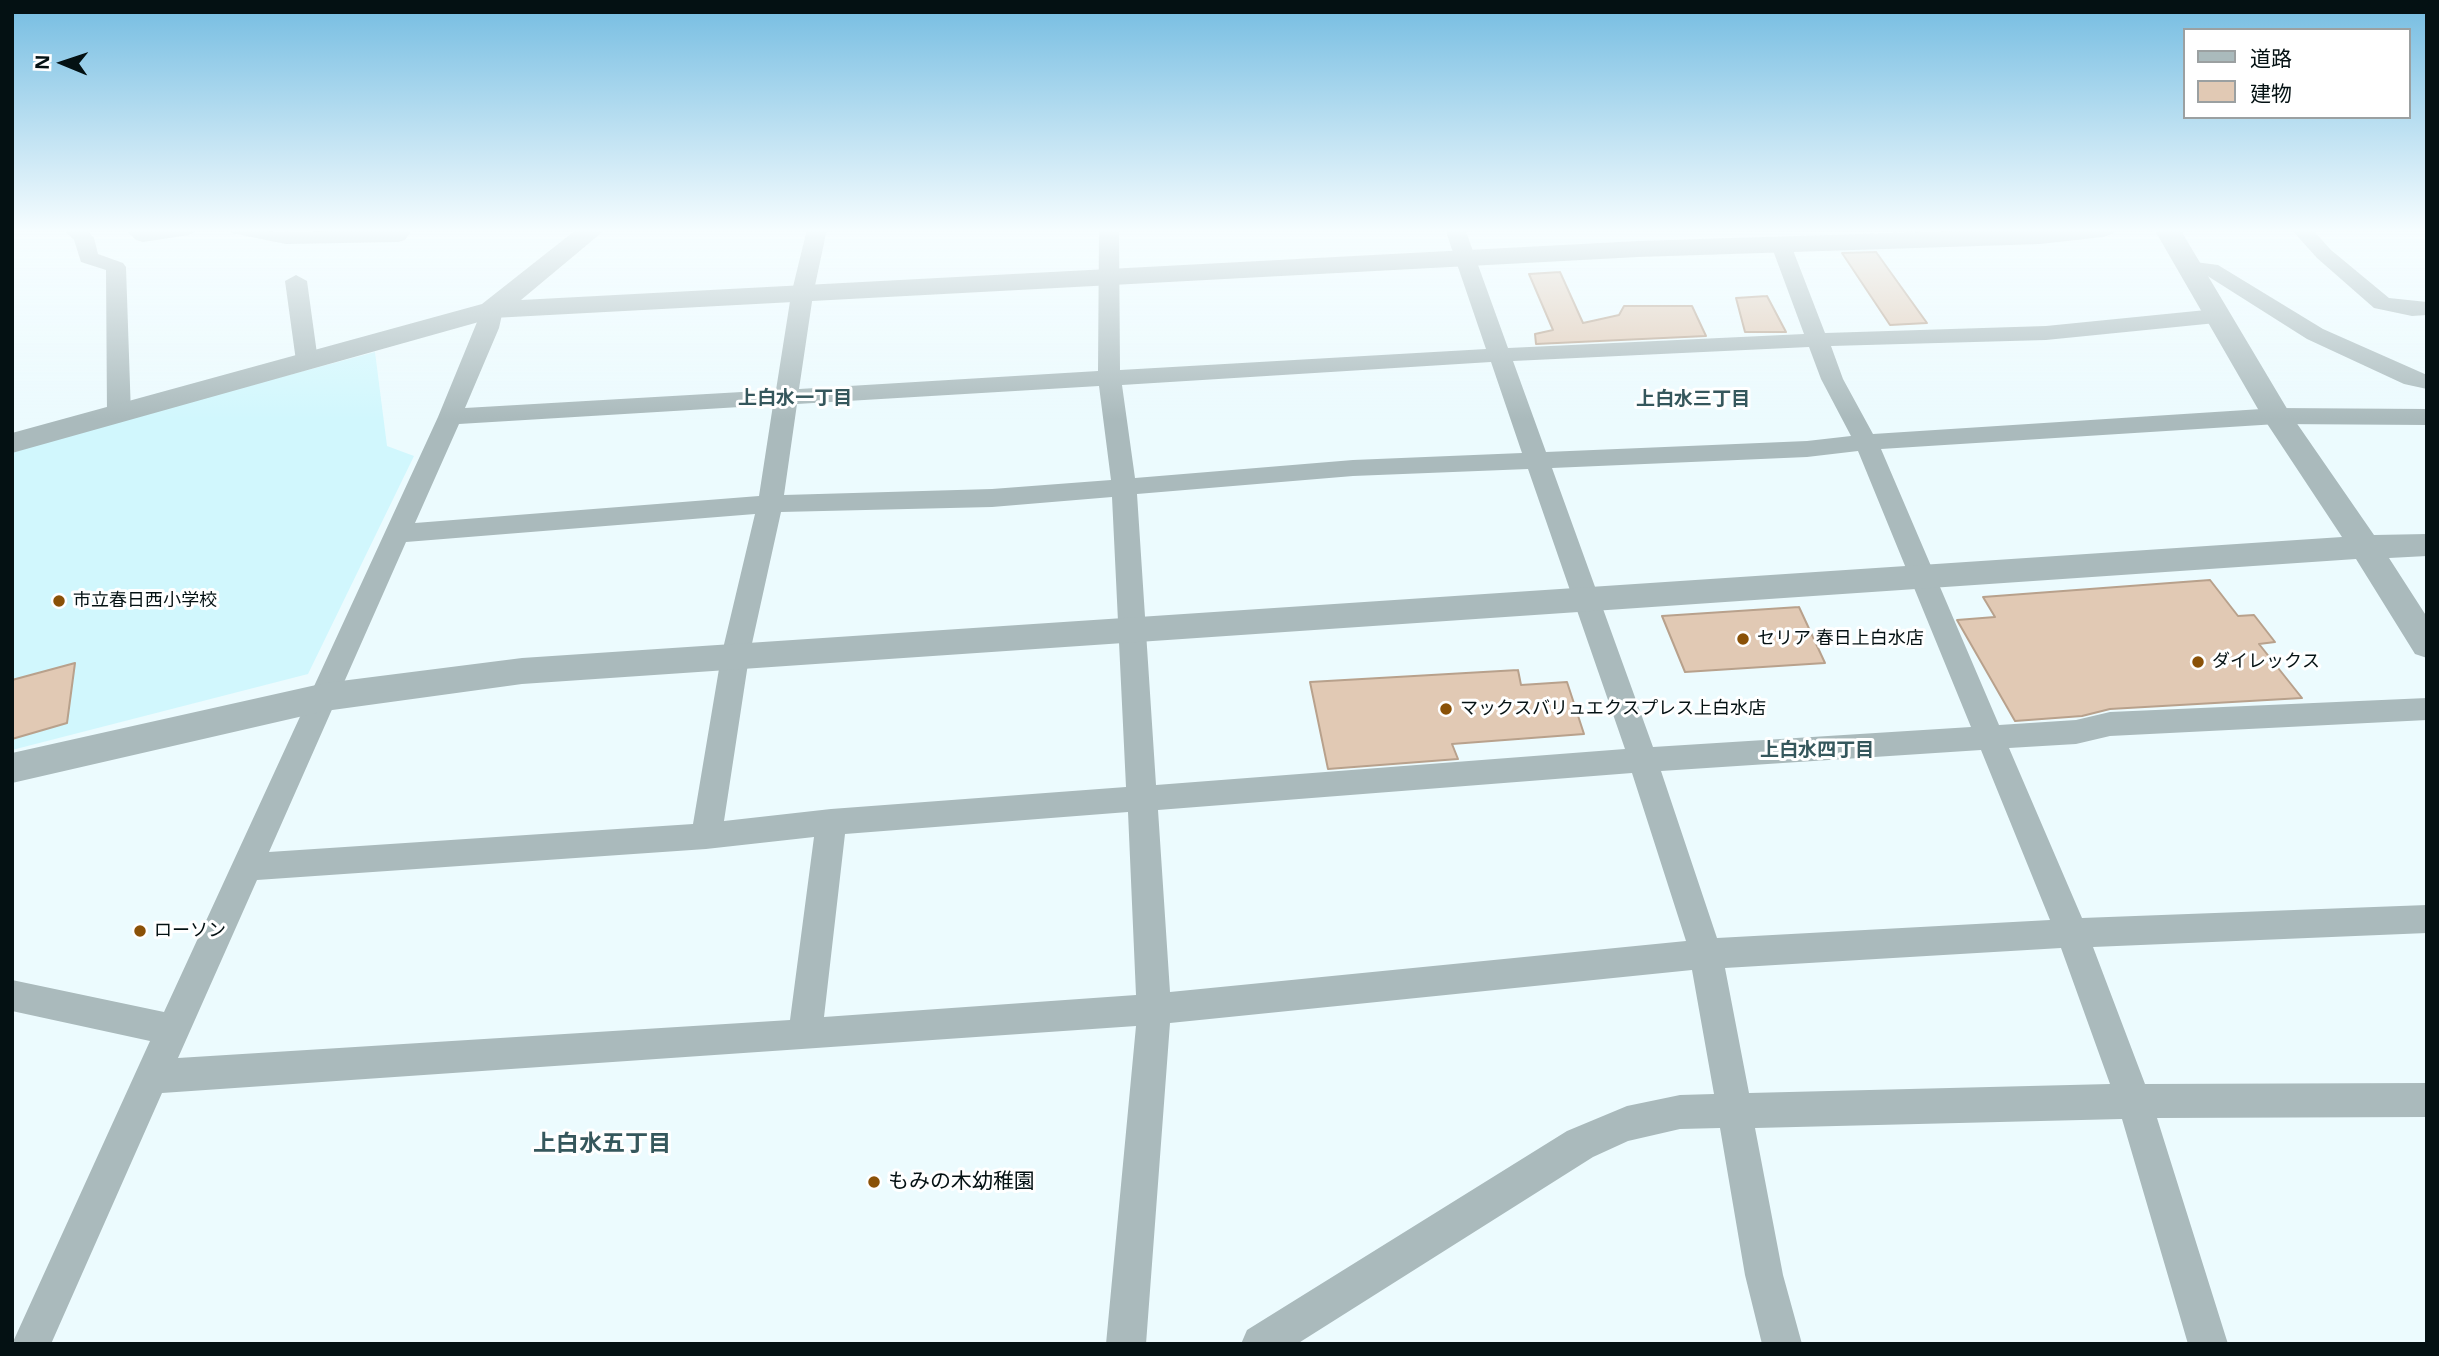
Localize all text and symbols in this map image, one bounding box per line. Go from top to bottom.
north arrow [28,28,98,98]
legend [2184,28,2411,119]
text: 道路 [2250,44,2292,72]
text: N [29,54,55,70]
text: 建物 [2250,79,2292,107]
district label: 上白水一丁目 [738,388,852,410]
district label: 上白水三丁目 [1636,389,1750,411]
place label: 市立春日西小学校 [73,590,217,612]
marker: 市立春日西小学校 [51,593,67,609]
place label: セリア 春日上白水店 [1757,628,1924,650]
marker: セリア 春日上白水店 [1735,631,1751,647]
place label: ダイレックス [2212,651,2320,673]
marker: ダイレックス [2190,654,2206,670]
place label: マックスバリュエクスプレス上白水店 [1460,698,1766,720]
marker: マックスバリュエクスプレス上白水店 [1438,701,1454,717]
district label: 上白水四丁目 [1760,740,1874,762]
place label: ローソン [154,920,226,942]
marker: ローソン [132,923,148,939]
district label: 上白水五丁目 [533,1130,671,1158]
place label: もみの木幼稚園 [888,1169,1035,1195]
marker: もみの木幼稚園 [866,1174,882,1190]

